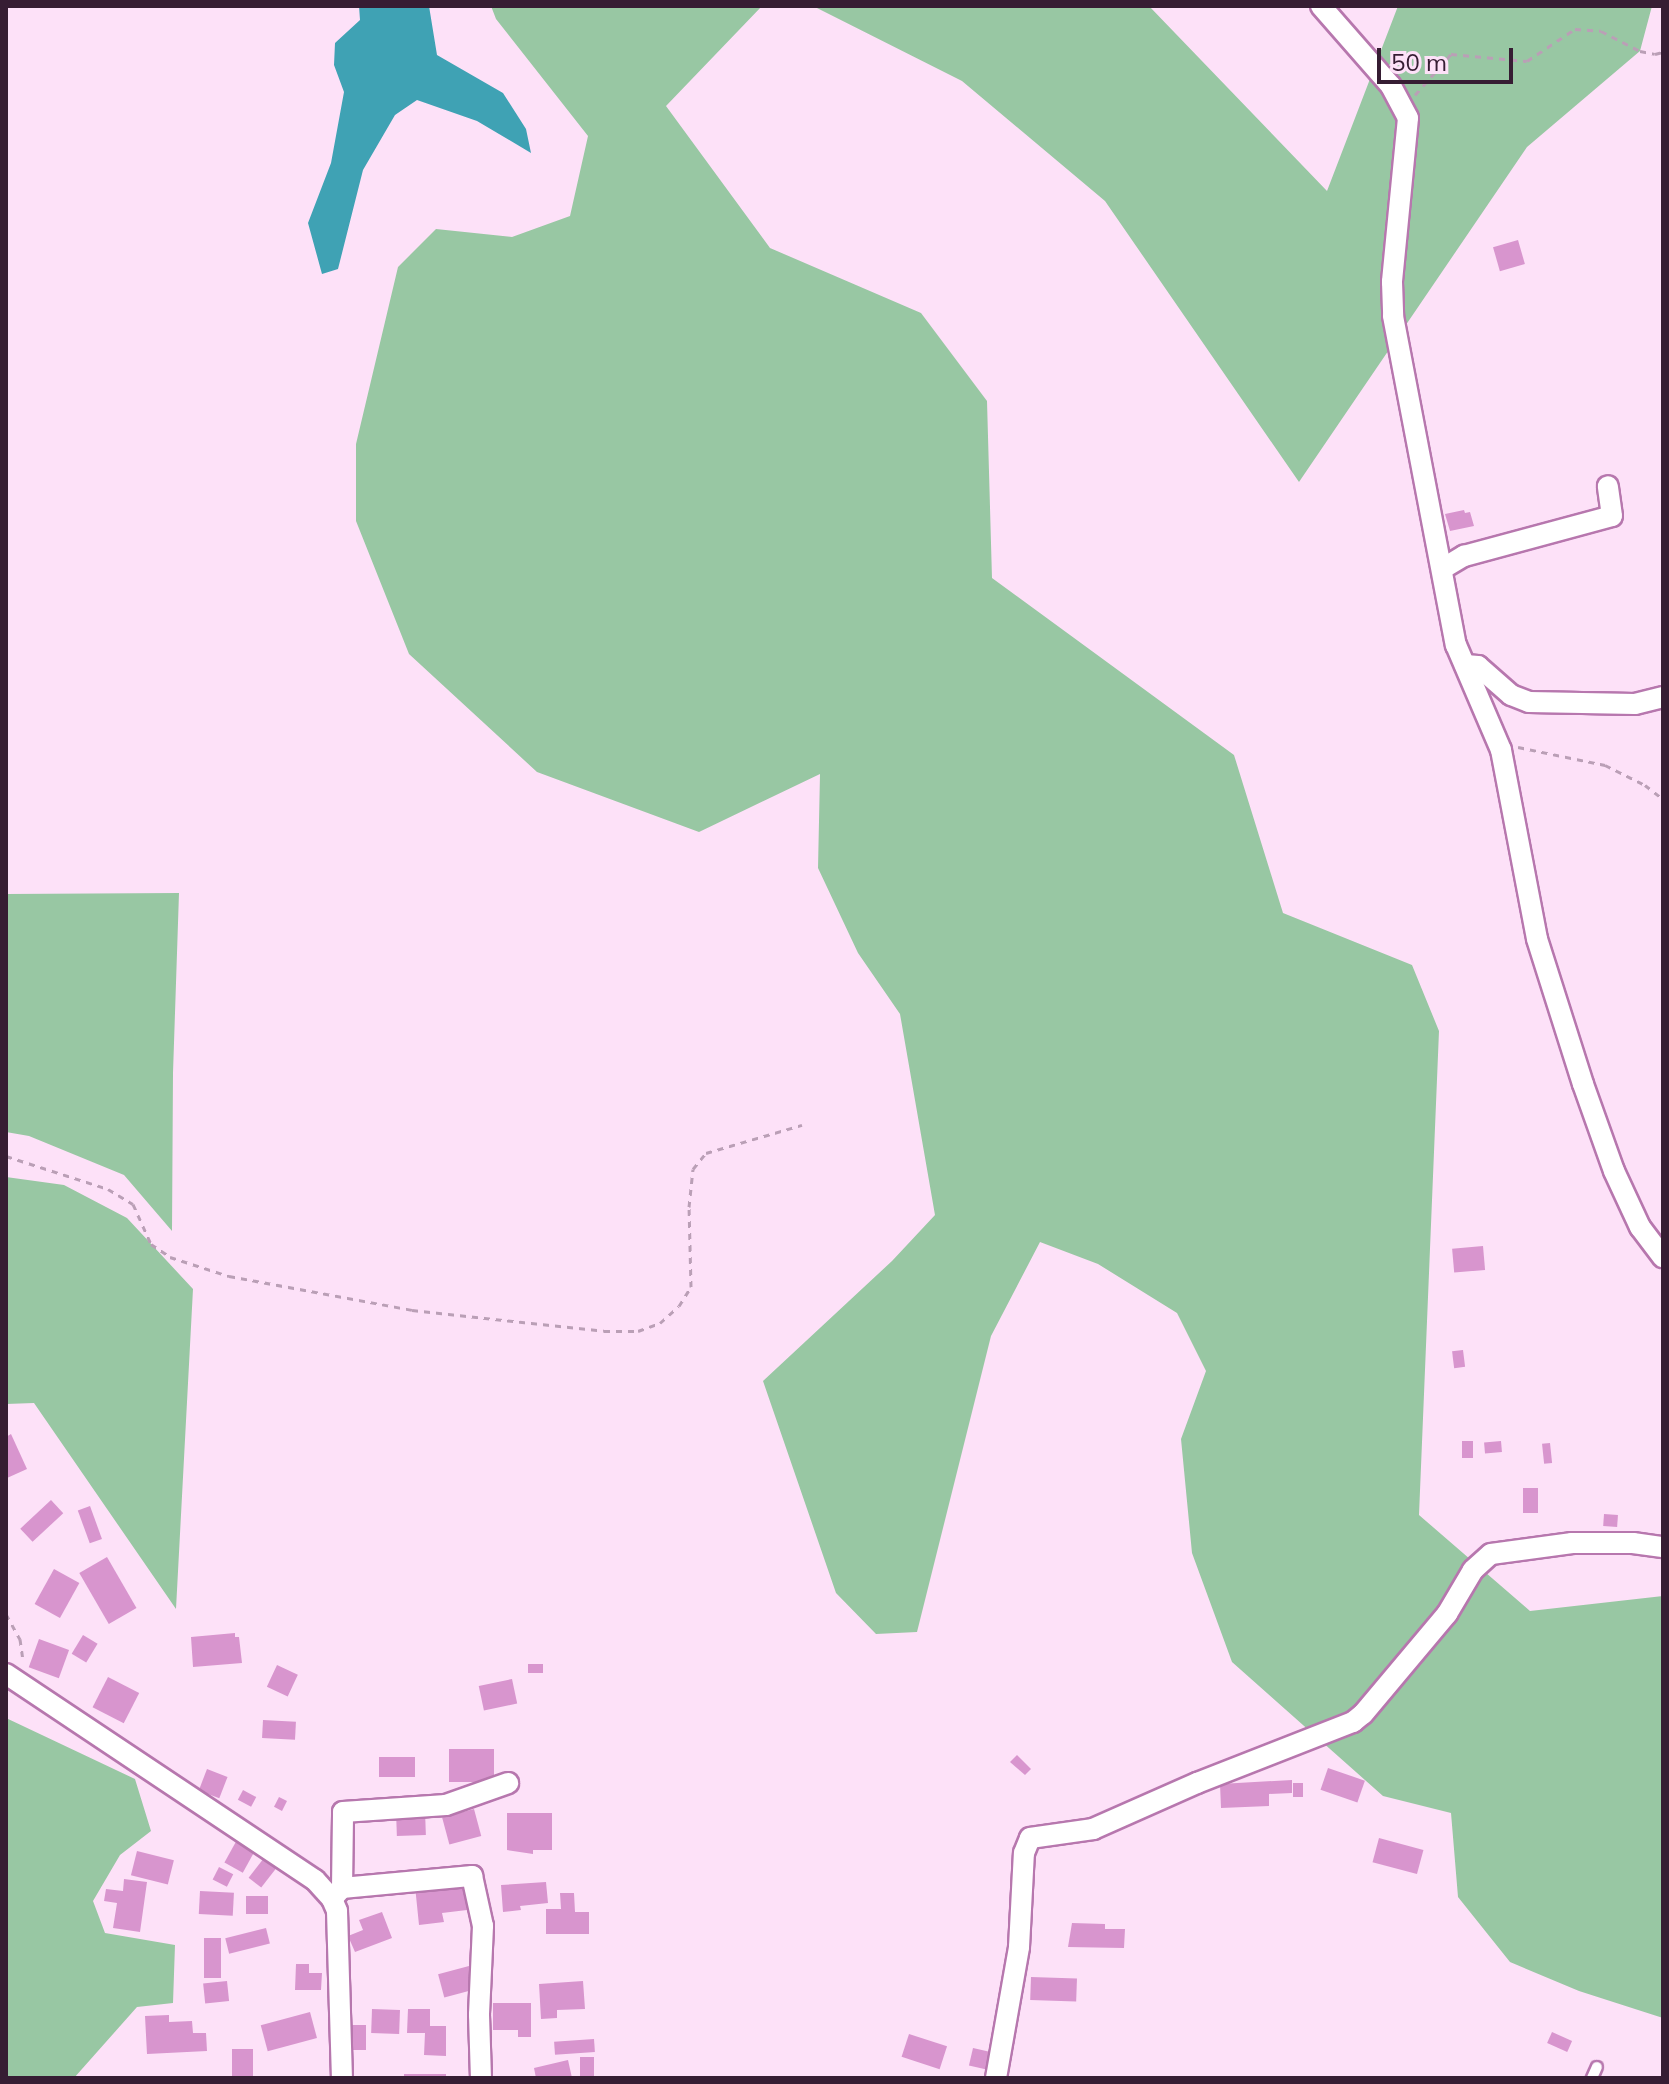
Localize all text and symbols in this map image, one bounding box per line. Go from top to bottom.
scale bar [1381,32,1517,82]
text: 50 m [1391,47,1447,77]

